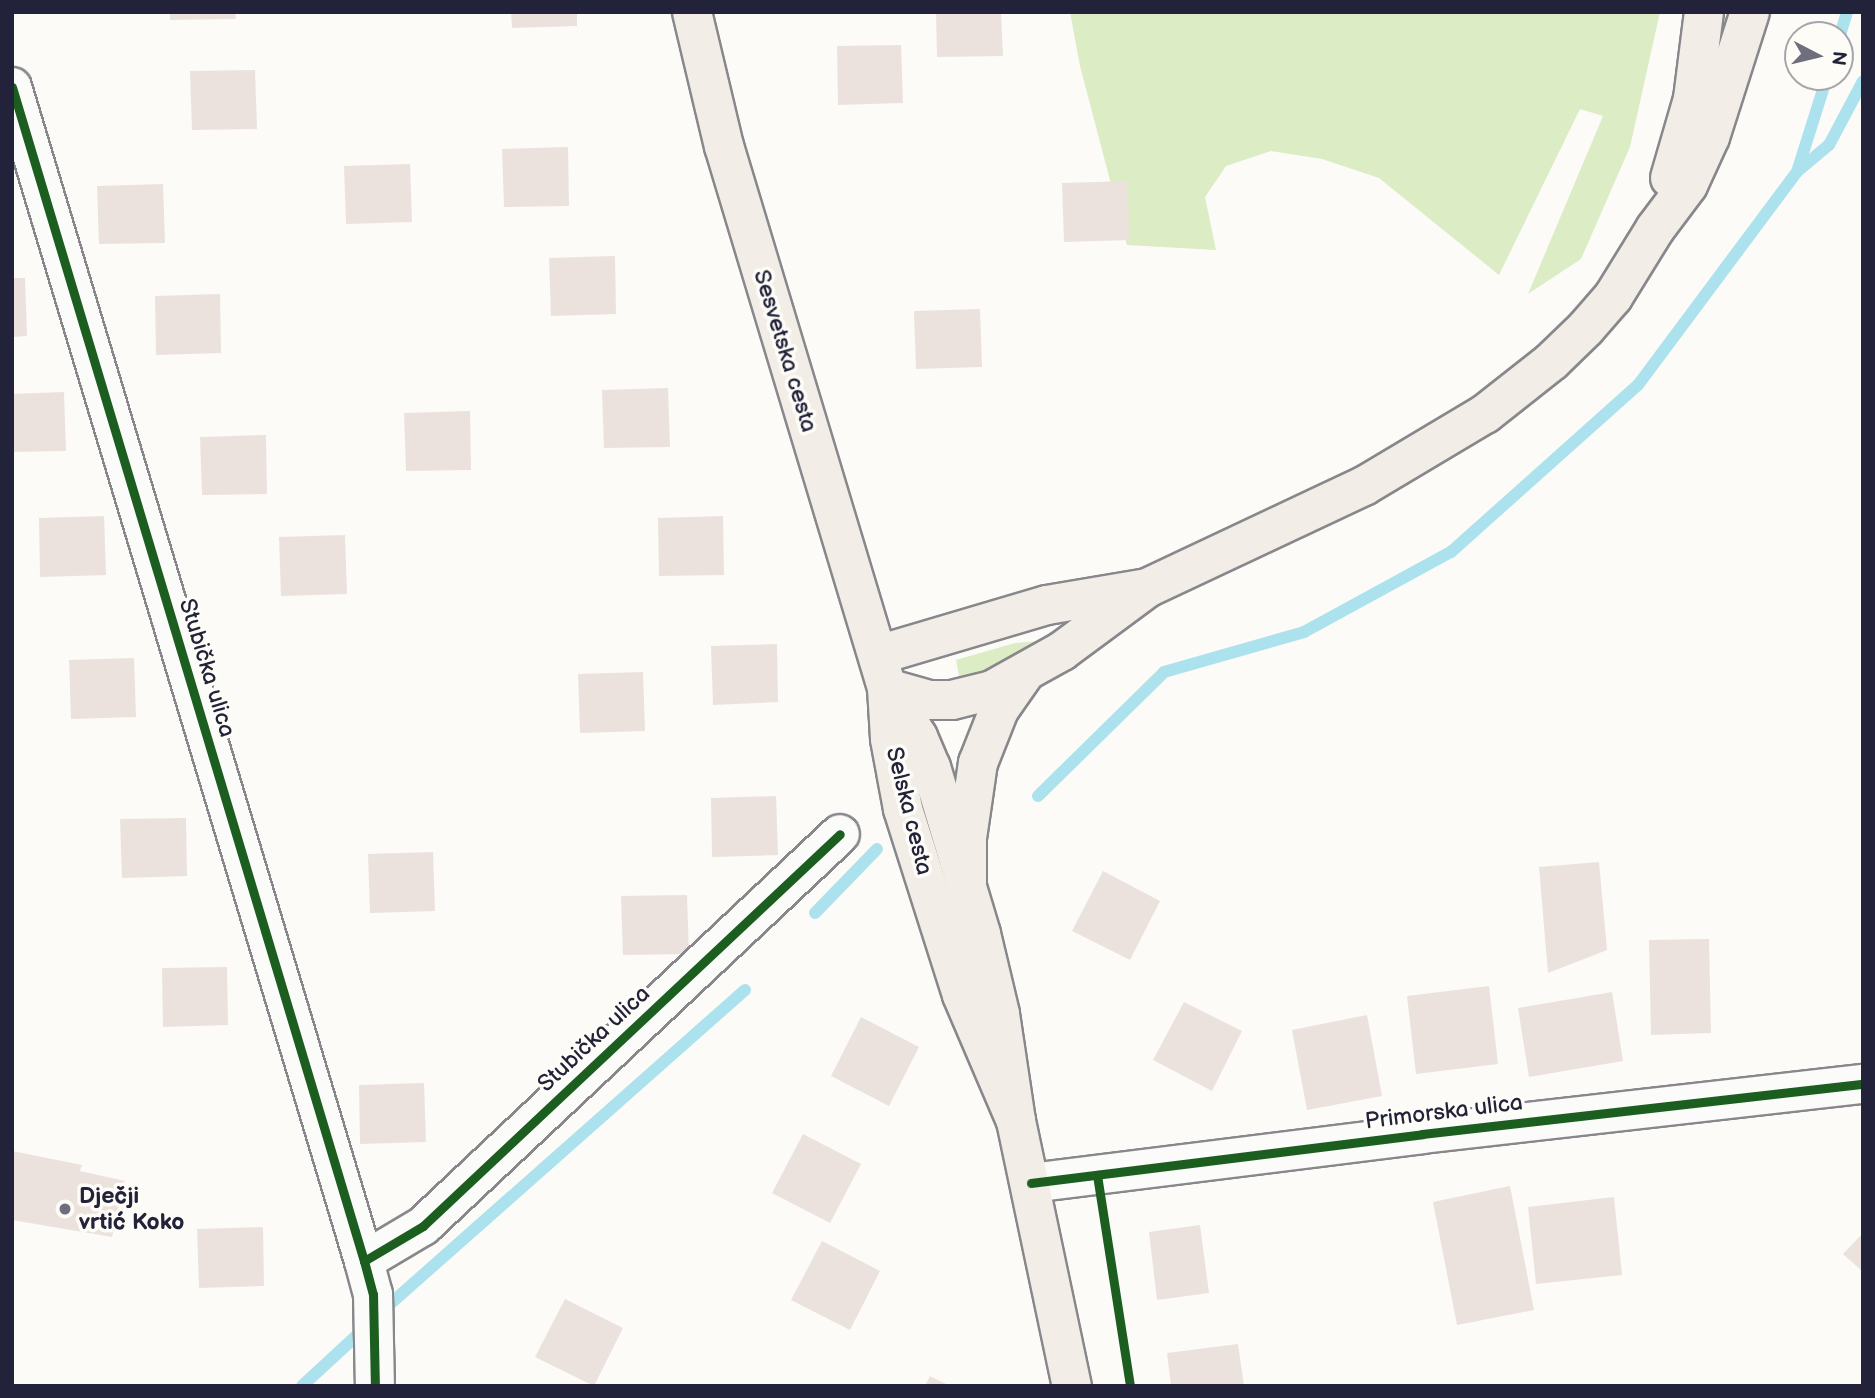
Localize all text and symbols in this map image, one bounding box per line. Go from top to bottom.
north arrow [1784,21,1854,91]
text: N [1826,50,1851,67]
street label: Sesvetska cesta [747,266,823,436]
street label: Stubička ulica [173,596,241,740]
street label: Selska cesta [880,744,938,878]
street label: Stubička ulica [532,980,656,1098]
street label: Primorska ulica [1364,1089,1524,1135]
place label: Dječji vrtić Koko [79,1182,184,1236]
marker: Dječji vrtić Koko [57,1201,73,1217]

